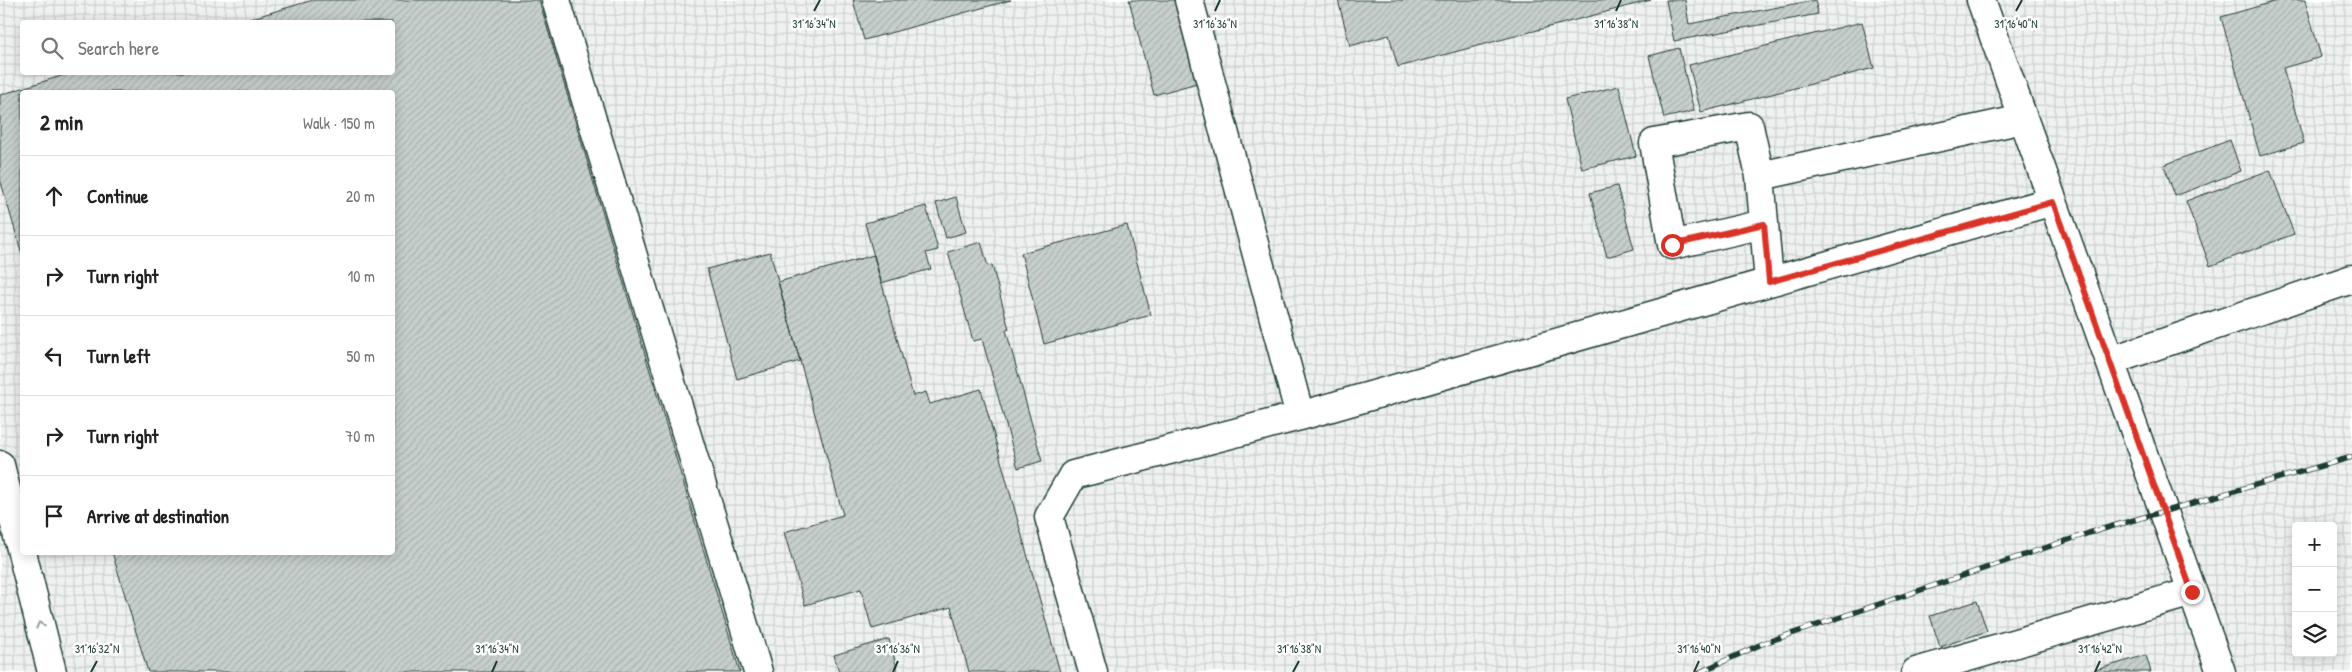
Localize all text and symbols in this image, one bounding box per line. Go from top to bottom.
text: 31°16'34"N [792,15,836,32]
text: 31°16'36"N [1193,15,1237,32]
text: 31°16'38"N [1594,15,1638,32]
text: 31°16'40"N [1994,15,2038,32]
search box [20,20,395,75]
icon: search [38,34,66,62]
text: Search here [78,35,159,61]
text: 2 min [40,108,83,137]
text: Walk · 150 m [303,112,375,134]
icon: ahead [40,182,68,210]
text: Continue [87,183,148,209]
text: 20 m [346,185,375,207]
route start [1661,234,1684,257]
icon: right [40,262,68,290]
text: Turn right [87,263,158,289]
text: 10 m [347,265,375,287]
icon: left [40,342,68,370]
text: Turn left [87,343,150,369]
text: 50 m [347,345,375,367]
icon: right [40,422,68,450]
text: Turn right [87,423,158,449]
text: 70 m [345,425,375,447]
icon: arrive [40,502,68,530]
text: Arrive at destination [87,503,229,529]
map controls [2292,522,2337,657]
button: + [2292,522,2337,567]
button: − [2292,567,2337,612]
route end [2181,581,2204,604]
button: layers [2292,612,2337,657]
one-way arrow [35,620,46,629]
text: 31°16'32"N [75,640,119,657]
text: 31°16'34"N [475,640,519,657]
text: 31°16'36"N [876,640,920,657]
text: 31°16'38"N [1277,640,1321,657]
text: 31°16'40"N [1677,640,1721,657]
text: 31°16'42"N [2078,640,2122,657]

